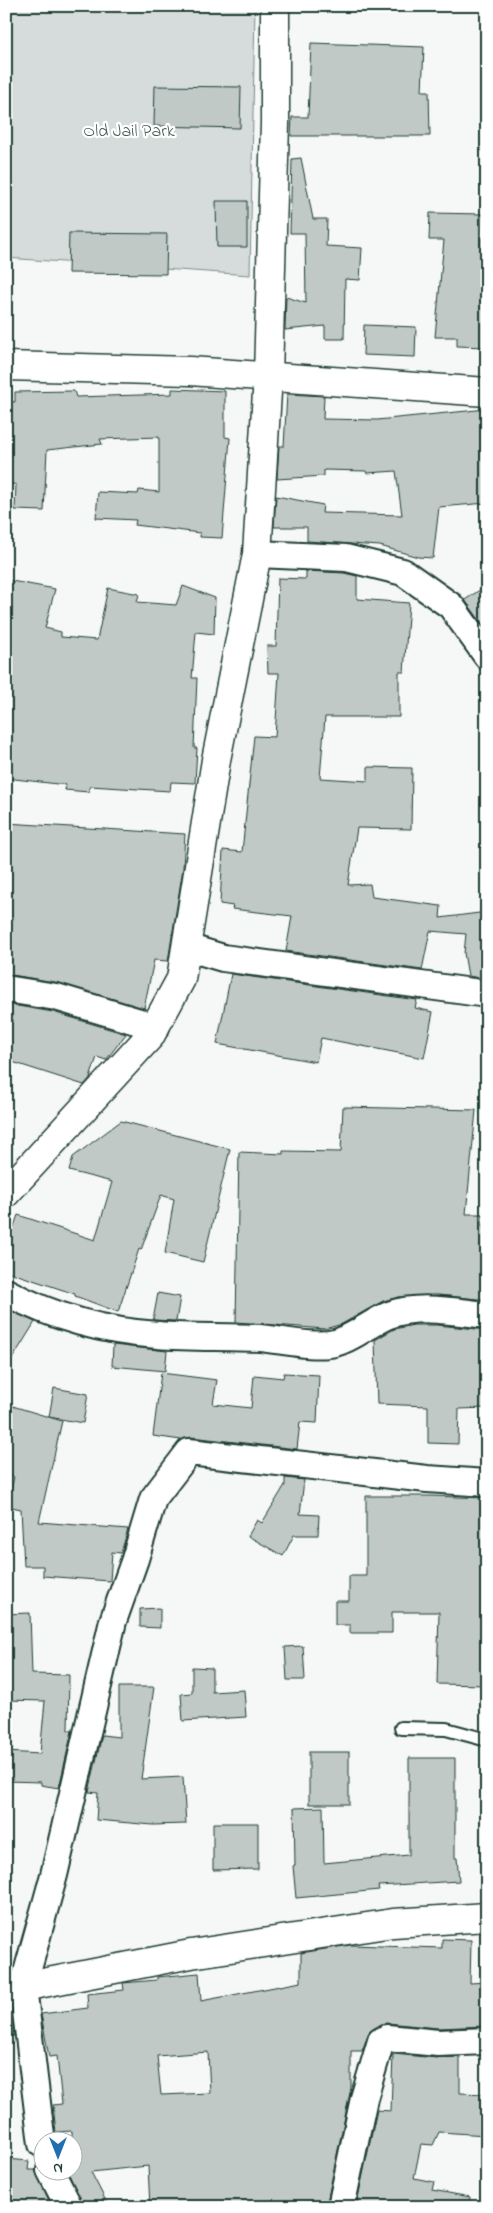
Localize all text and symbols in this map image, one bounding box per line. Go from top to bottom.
park label: Old Jail Park [83,119,175,145]
north arrow [32,2130,82,2180]
text: N [53,2157,63,2178]

